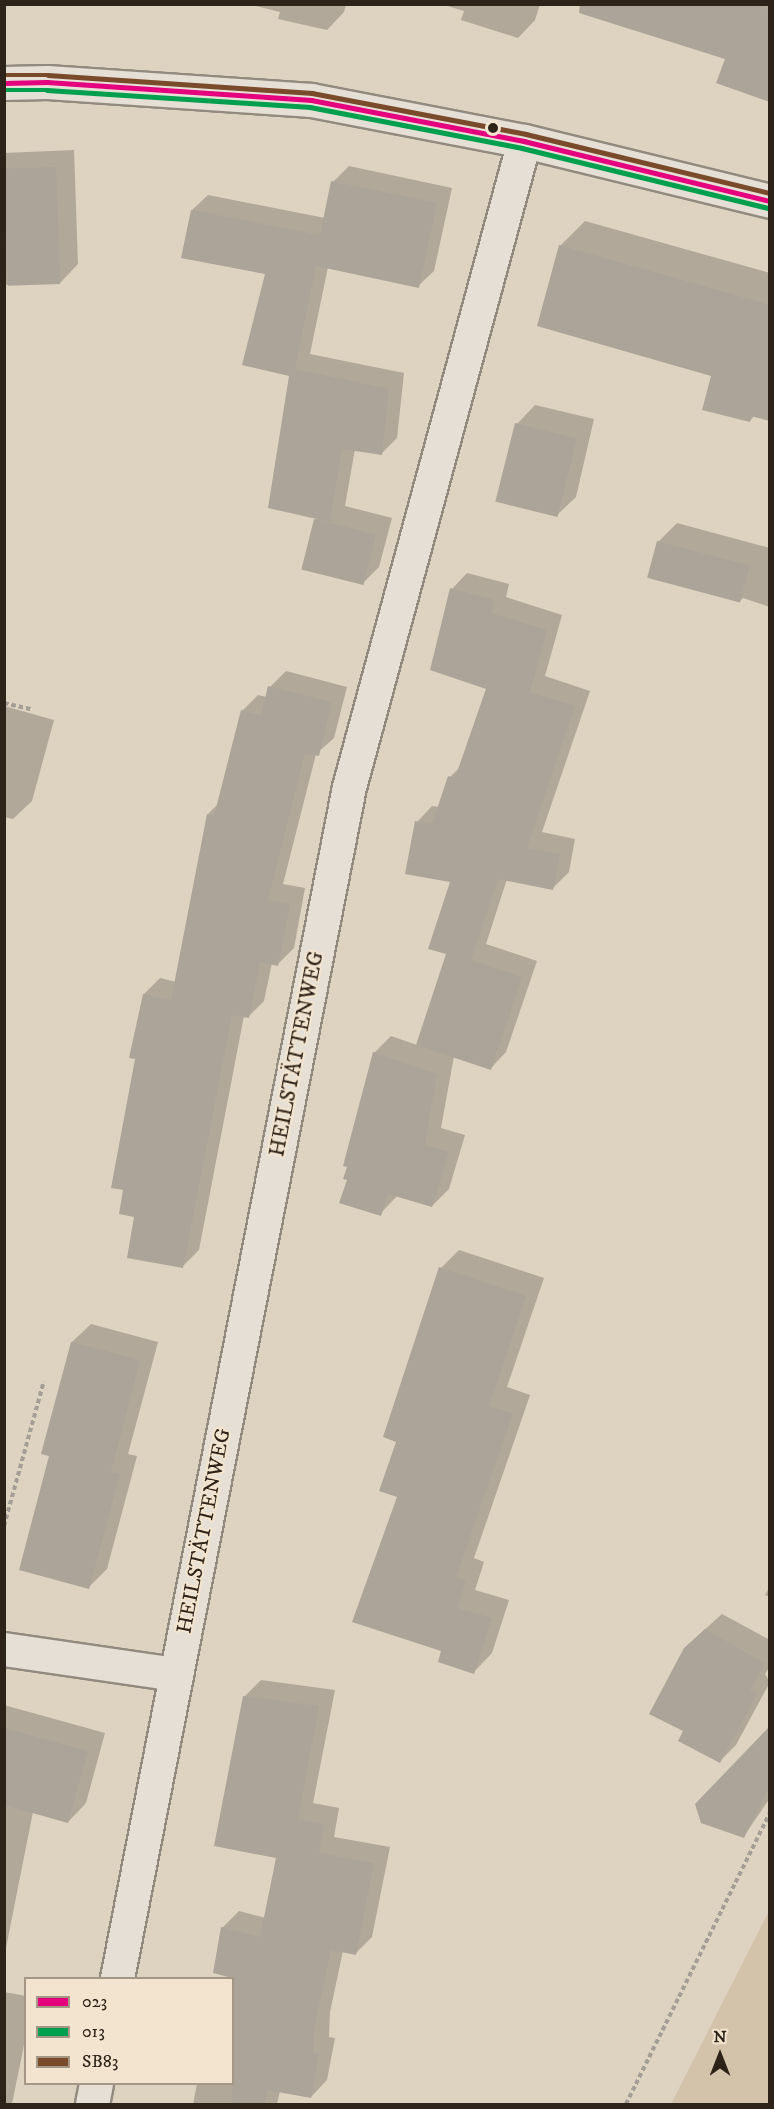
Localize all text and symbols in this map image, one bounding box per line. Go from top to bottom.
unlabelled marker [487,122,499,134]
street label: HEILSTÄTTENWEG [265,949,329,1159]
street label: HEILSTÄTTENWEG [172,1426,236,1636]
legend [24,1977,234,2085]
text: 023 [82,1991,107,2013]
text: 013 [82,2021,105,2043]
north arrow [690,2025,750,2085]
text: N [713,2027,727,2047]
text: SB83 [82,2051,119,2073]

